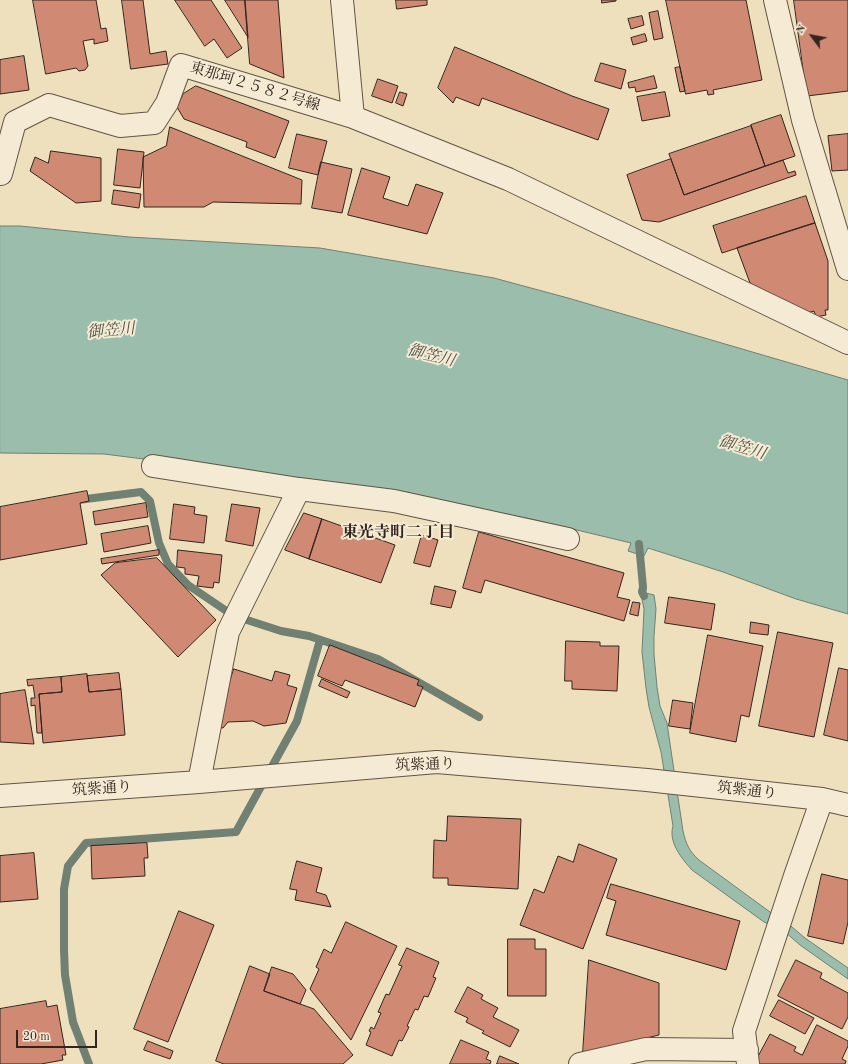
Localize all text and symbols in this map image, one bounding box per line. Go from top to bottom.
north arrow [792,16,832,56]
text: N [795,23,808,36]
street label: 東那珂２５８２号線 [188,59,322,115]
water label: 御笠川 [86,319,136,343]
water label: 御笠川 [405,341,457,371]
water label: 御笠川 [716,432,768,464]
district label: 東光寺町二丁目 [342,523,454,543]
street label: 筑紫通り [395,755,455,775]
street label: 筑紫通り [71,778,133,800]
street label: 筑紫通り [716,779,778,803]
scale bar [18,1022,99,1048]
text: 20 m [23,1031,50,1043]

